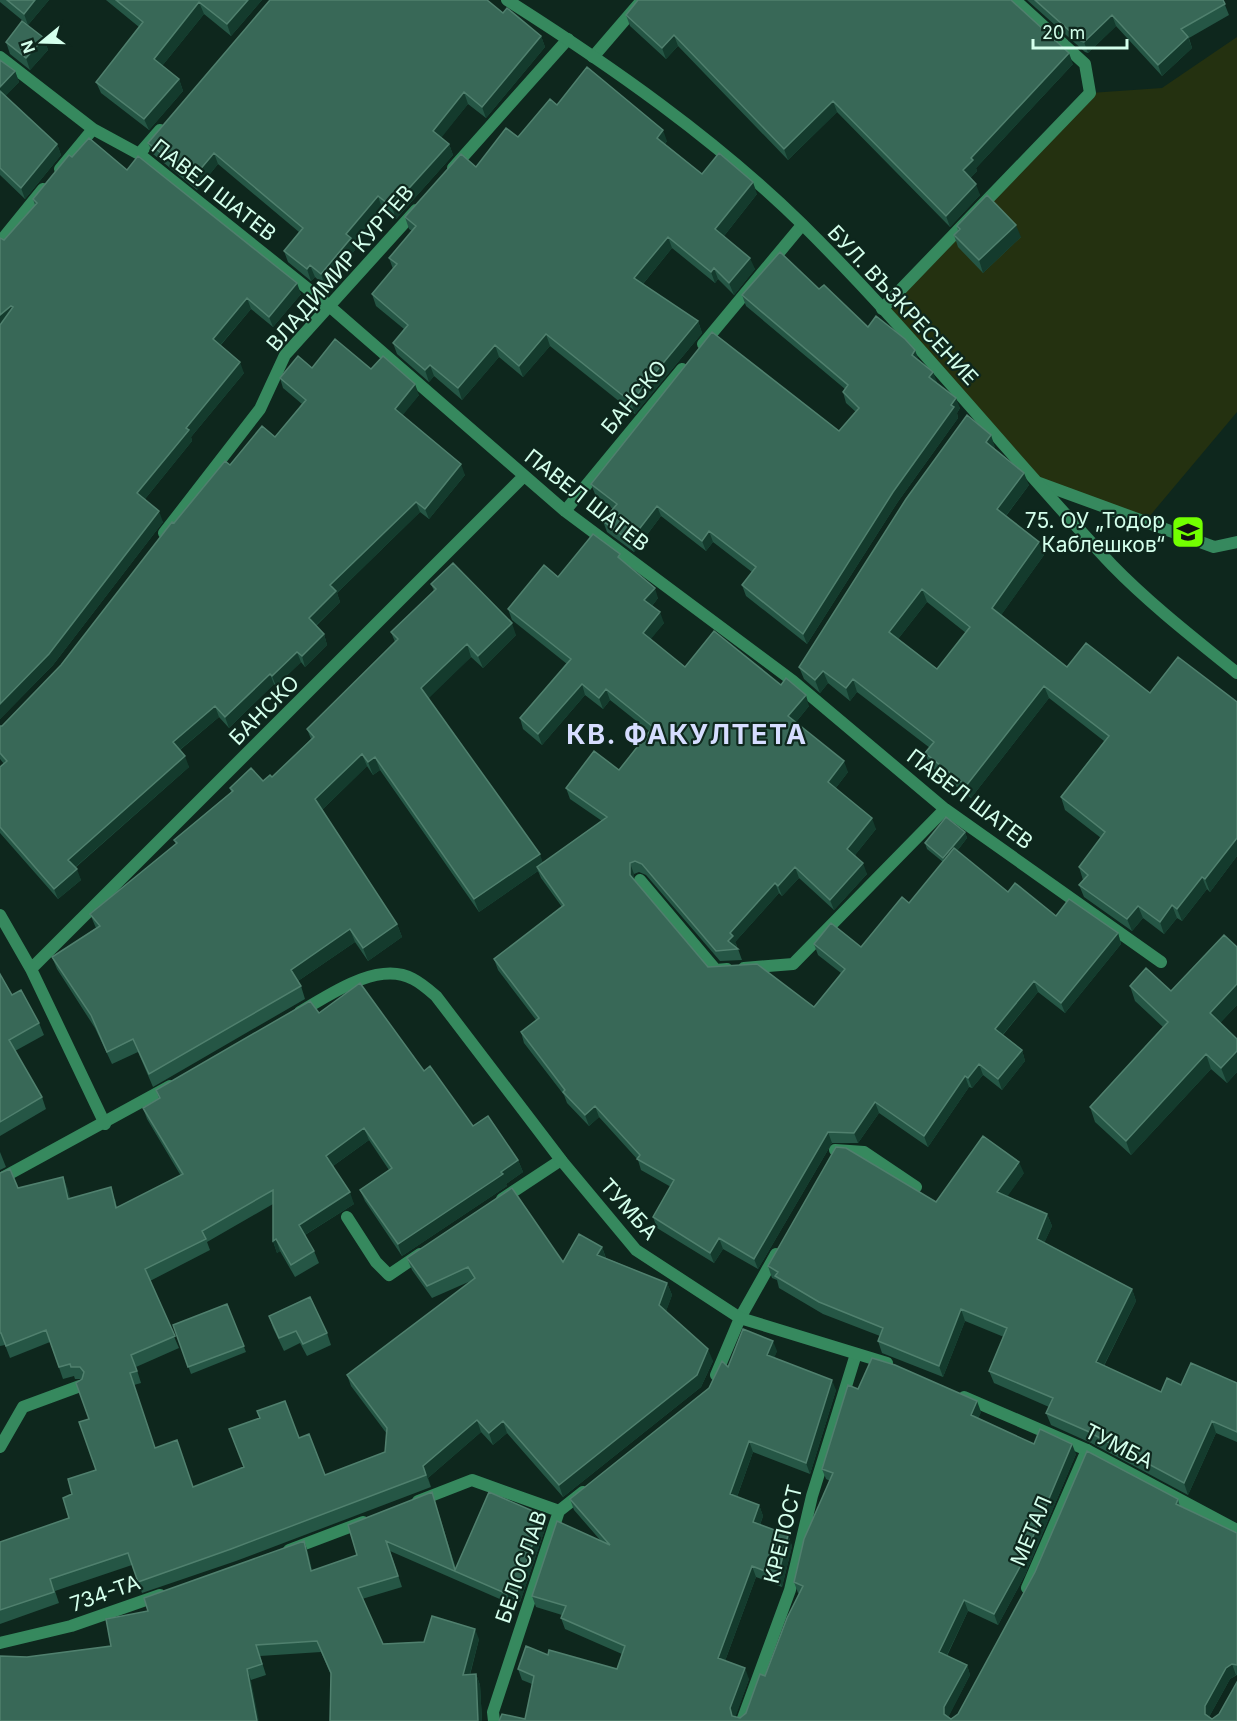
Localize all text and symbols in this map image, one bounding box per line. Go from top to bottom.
north arrow [12,12,72,72]
scale bar [1033,12,1128,50]
text: 20 m [1042,22,1085,43]
text: N [16,38,39,56]
street label: ПАВЕЛ ШАТЕВ [147,134,281,246]
street label: ВЛАДИМИР КУРТЕВ [261,180,419,356]
street label: БУЛ. ВЪЗКРЕСЕНИЕ [822,220,984,390]
street label: БАНСКО [596,355,672,439]
street label: ПАВЕЛ ШАТЕВ [520,444,654,556]
place label: 75. ОУ „Тодор Каблешков“ [1025,508,1165,557]
school or university icon: 75. ОУ „Тодор Каблешков“ [1170,514,1206,550]
street label: БАНСКО [224,670,304,750]
district label: КВ. ФАКУЛТЕТА [566,718,808,751]
street label: ПАВЕЛ ШАТЕВ [902,744,1038,854]
street label: ТУМБА [595,1173,663,1245]
street label: ТУМБА [1080,1418,1158,1474]
street label: КРЕПОСТ [759,1482,807,1586]
street label: МЕТАЛ [1005,1492,1057,1570]
street label: БЕЛОСЛАВ [490,1508,552,1626]
street label: 734-ТА [67,1569,143,1617]

